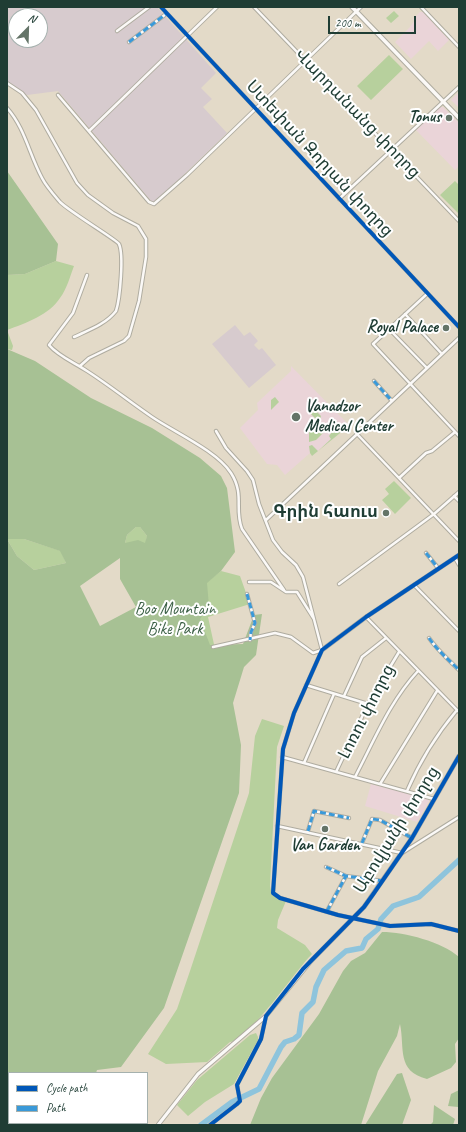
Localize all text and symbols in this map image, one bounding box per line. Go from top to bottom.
north arrow [8,8,48,48]
scale bar [330,8,418,34]
text: N [26,10,38,26]
text: 200 m [335,15,361,31]
street label: Վարդանանց փողոց [290,45,424,183]
street label: Ստեփան Զորյան փողոց [241,77,397,241]
place label: Tonus [409,108,441,128]
marker: Tonus [444,113,454,123]
place label: Royal Palace [366,318,438,338]
marker: Royal Palace [441,323,451,333]
place label: Vanadzor Medical Center [305,397,393,437]
marker: Vanadzor Medical Center [290,411,302,423]
place label: Գրին հաուս [273,503,378,523]
marker: Գրին հաուս [381,508,391,518]
park label: Boo Mountain Bike Park [135,600,215,640]
street label: Լոռու փողոց [334,661,400,763]
street label: Աբովյանի փողոց [350,763,444,897]
marker: Van Garden [320,824,330,834]
place label: Van Garden [290,836,360,856]
legend [8,1072,148,1124]
text: Cycle path [46,1080,88,1096]
text: Path [46,1100,66,1116]

